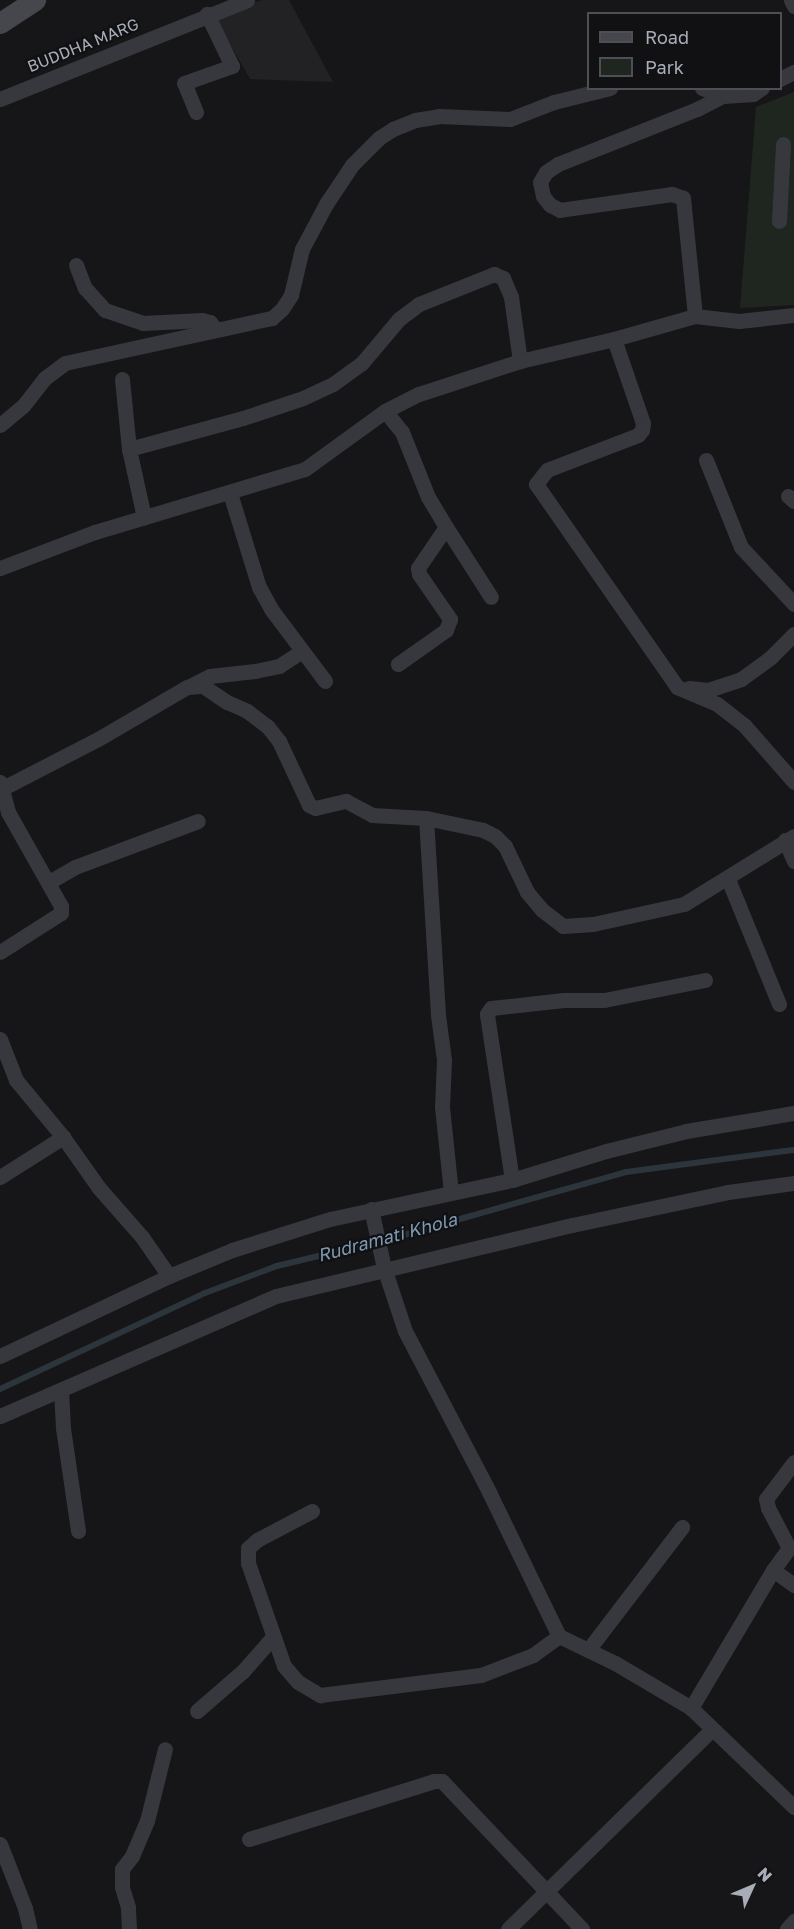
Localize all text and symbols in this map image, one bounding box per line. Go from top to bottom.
legend [587,12,782,90]
street label: BUDDHA MARG [25,14,141,76]
text: Road [645,26,689,48]
text: Park [645,56,684,78]
water label: Rudramati Khola [315,1208,459,1266]
north arrow [722,1857,782,1917]
text: N [754,1863,776,1886]

